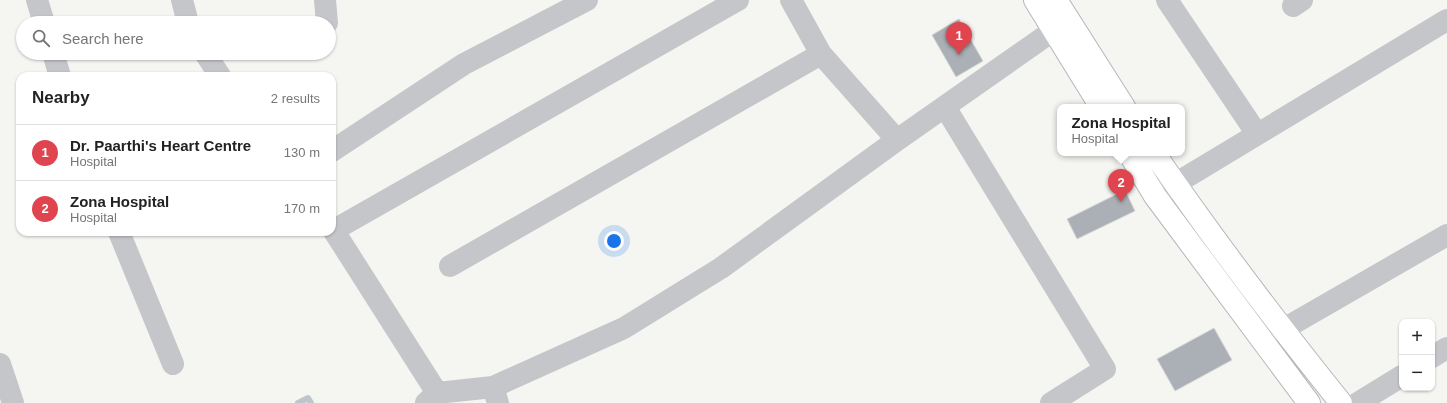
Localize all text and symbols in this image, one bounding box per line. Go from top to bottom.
search box [16,16,336,60]
pin: 1 [946,22,972,55]
icon: search [30,27,52,49]
text: Search here [62,30,144,47]
text: Nearby [32,88,90,107]
text: 2 results [271,91,320,106]
popup [1057,104,1185,156]
text: Zona Hospital [1071,114,1171,131]
text: Hospital [1071,131,1118,146]
text: Dr. Paarthi's Heart Centre [70,137,251,154]
text: 1 [41,145,49,160]
text: 130 m [284,145,320,160]
text: Hospital [70,154,117,169]
pin: 2 [1108,169,1134,202]
text: Zona Hospital [70,193,169,210]
text: 2 [41,201,49,216]
text: 170 m [284,201,320,216]
text: Hospital [70,210,117,225]
your location [604,231,624,251]
map controls [1399,319,1435,391]
button: + [1399,319,1435,355]
button: − [1399,355,1435,391]

